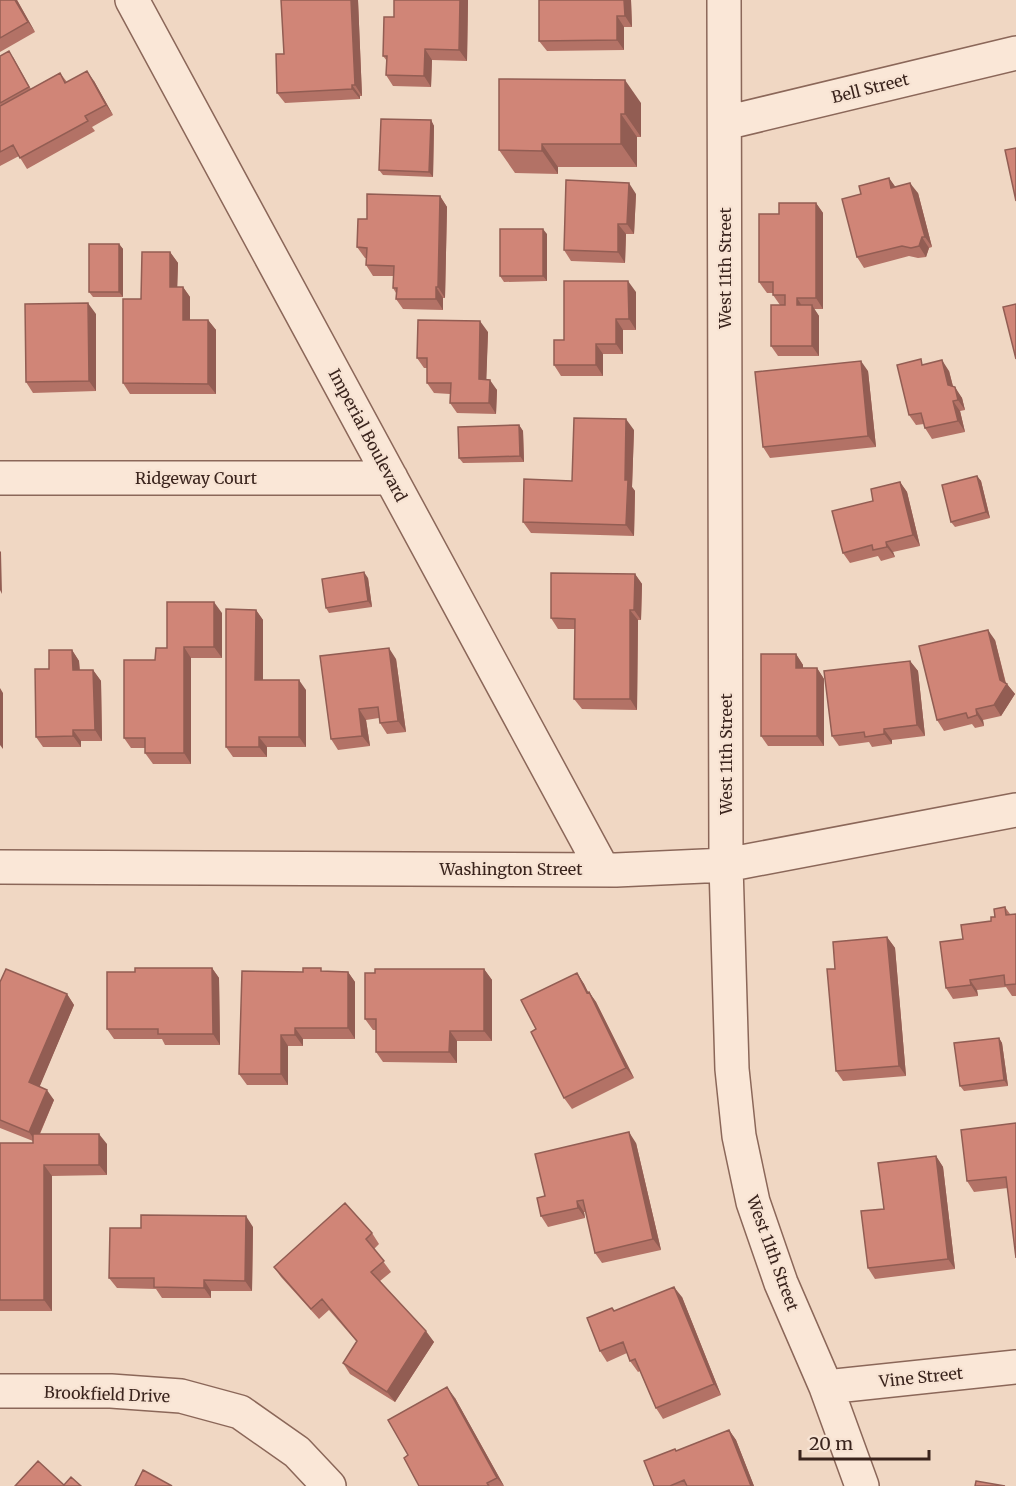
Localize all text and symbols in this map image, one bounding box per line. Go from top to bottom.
street label: Bell Street [829,69,911,107]
street label: West 11th Street [715,207,735,330]
street label: Imperial Boulevard [325,365,412,505]
street label: Ridgeway Court [135,468,258,488]
street label: West 11th Street [716,693,736,816]
street label: Washington Street [439,859,583,879]
street label: West 11th Street [743,1192,803,1314]
street label: Vine Street [877,1363,965,1391]
street label: Brookfield Drive [44,1382,170,1406]
scale bar [800,1423,929,1461]
text: 20 m [809,1432,853,1455]

